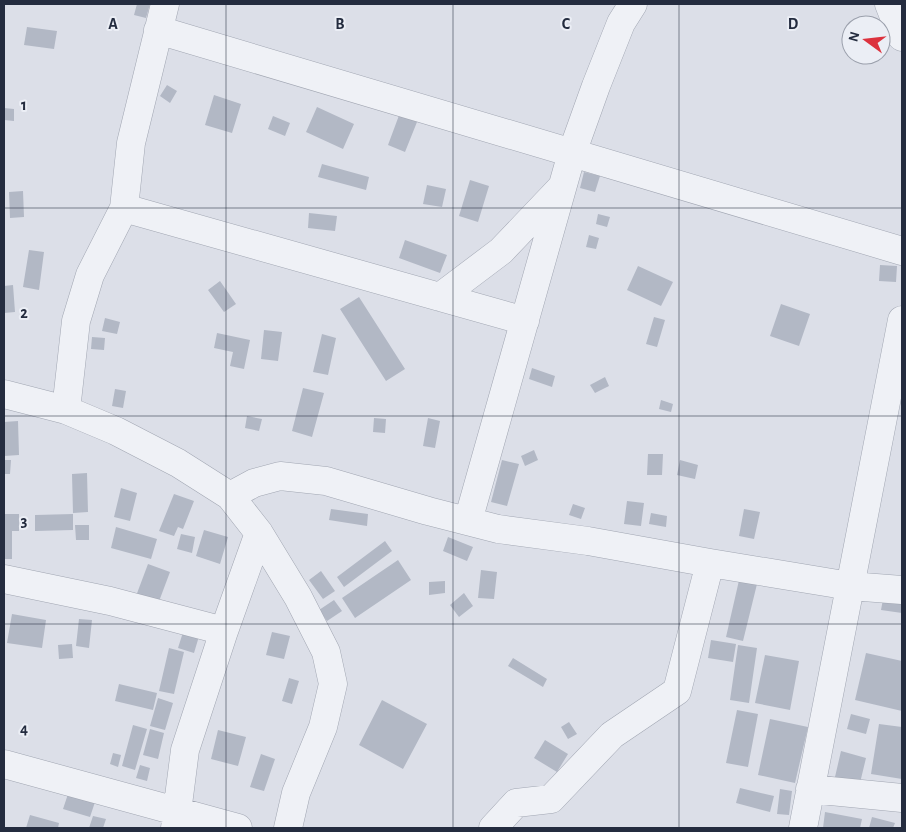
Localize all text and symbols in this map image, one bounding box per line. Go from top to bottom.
north arrow [841,15,891,65]
text: A [108,16,118,32]
text: B [335,16,345,32]
text: C [562,16,571,32]
text: D [788,16,799,32]
text: N [846,30,862,43]
text: 1 [21,97,27,113]
text: 2 [20,305,28,321]
text: 3 [21,513,28,529]
text: 4 [20,721,28,737]

